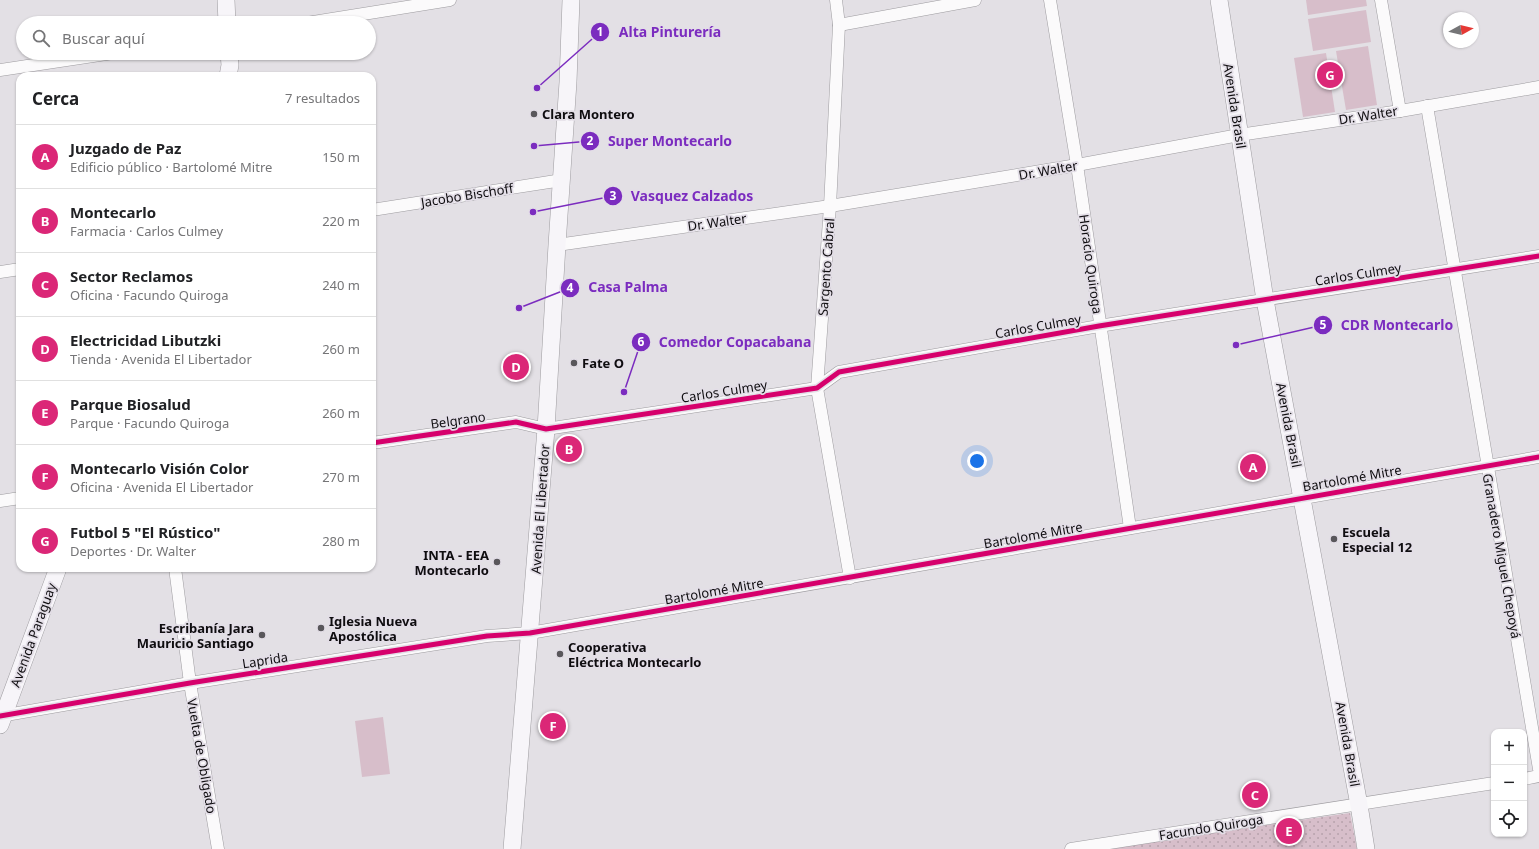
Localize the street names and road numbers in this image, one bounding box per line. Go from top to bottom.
street label: Avenida Brasil [1219,62,1251,150]
street label: Dr. Walter [1337,101,1399,129]
street label: Dr. Walter [1017,156,1079,184]
street label: Jacobo Bischoff [418,179,516,212]
street label: Dr. Walter [686,209,748,235]
street label: Horacio Quiroga [1075,213,1107,315]
street label: Sargento Cabral [814,217,838,317]
street label: Carlos Culmey [1314,258,1403,290]
street label: Carlos Culmey [994,310,1083,342]
street label: Carlos Culmey [680,375,769,407]
street label: Avenida Brasil [1272,381,1306,469]
street label: Belgrano [429,407,487,433]
street label: Avenida El Libertador [526,443,554,575]
street label: Bartolomé Mitre [1301,460,1403,496]
street label: Granadero Miguel Chepoyá [1479,472,1525,640]
street label: Bartolomé Mitre [982,517,1084,553]
street label: Bartolomé Mitre [663,573,765,609]
street label: Avenida Paraguay [6,580,60,690]
street label: Laprida [241,648,289,672]
street label: Vuelta de Obligado [183,697,221,815]
street label: Avenida Brasil [1332,700,1364,788]
street label: Facundo Quiroga [1158,810,1264,844]

